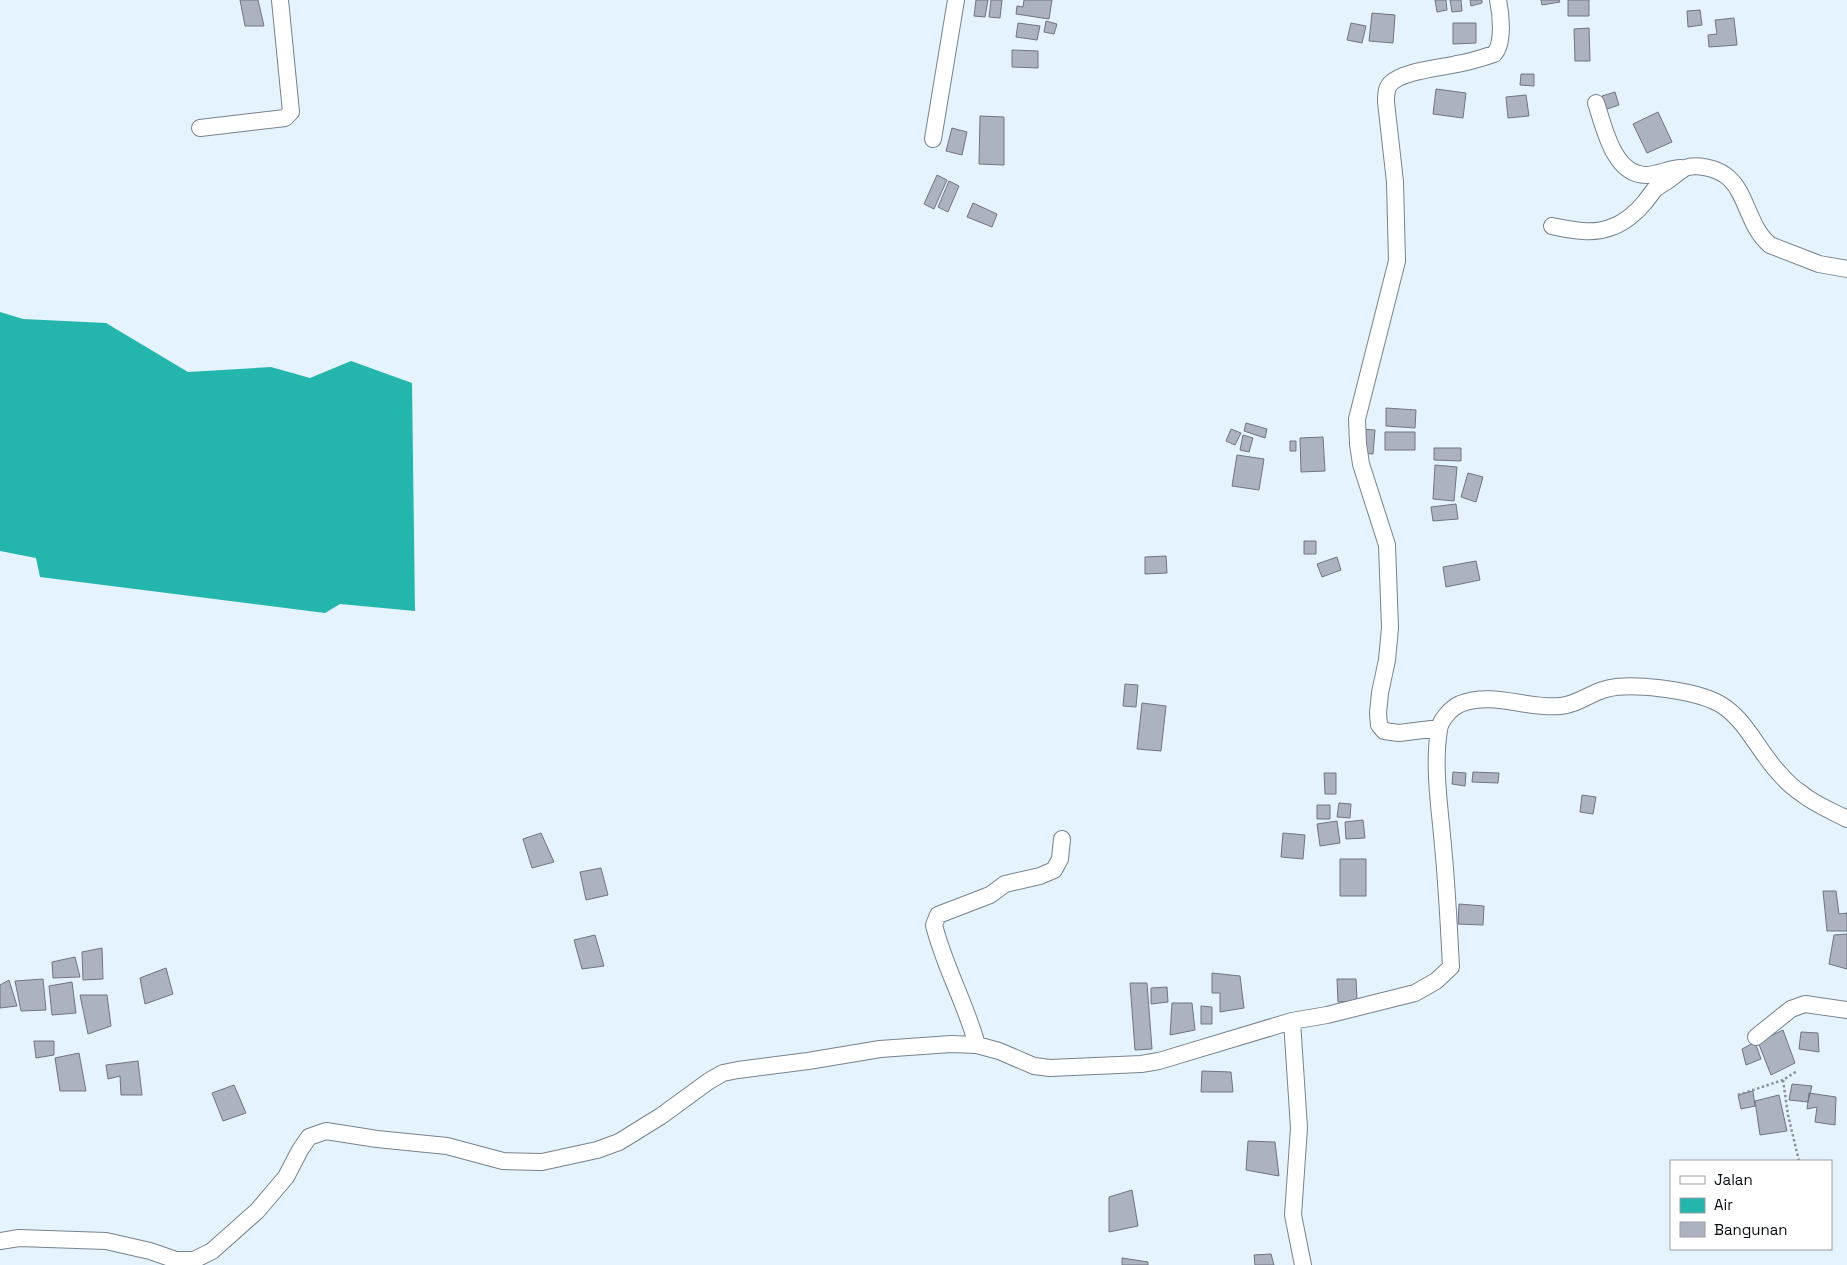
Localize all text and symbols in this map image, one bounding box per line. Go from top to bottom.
legend [1670,1160,1832,1250]
text: Jalan [1714,1170,1753,1189]
text: Air [1714,1195,1733,1214]
text: Bangunan [1714,1220,1788,1239]

